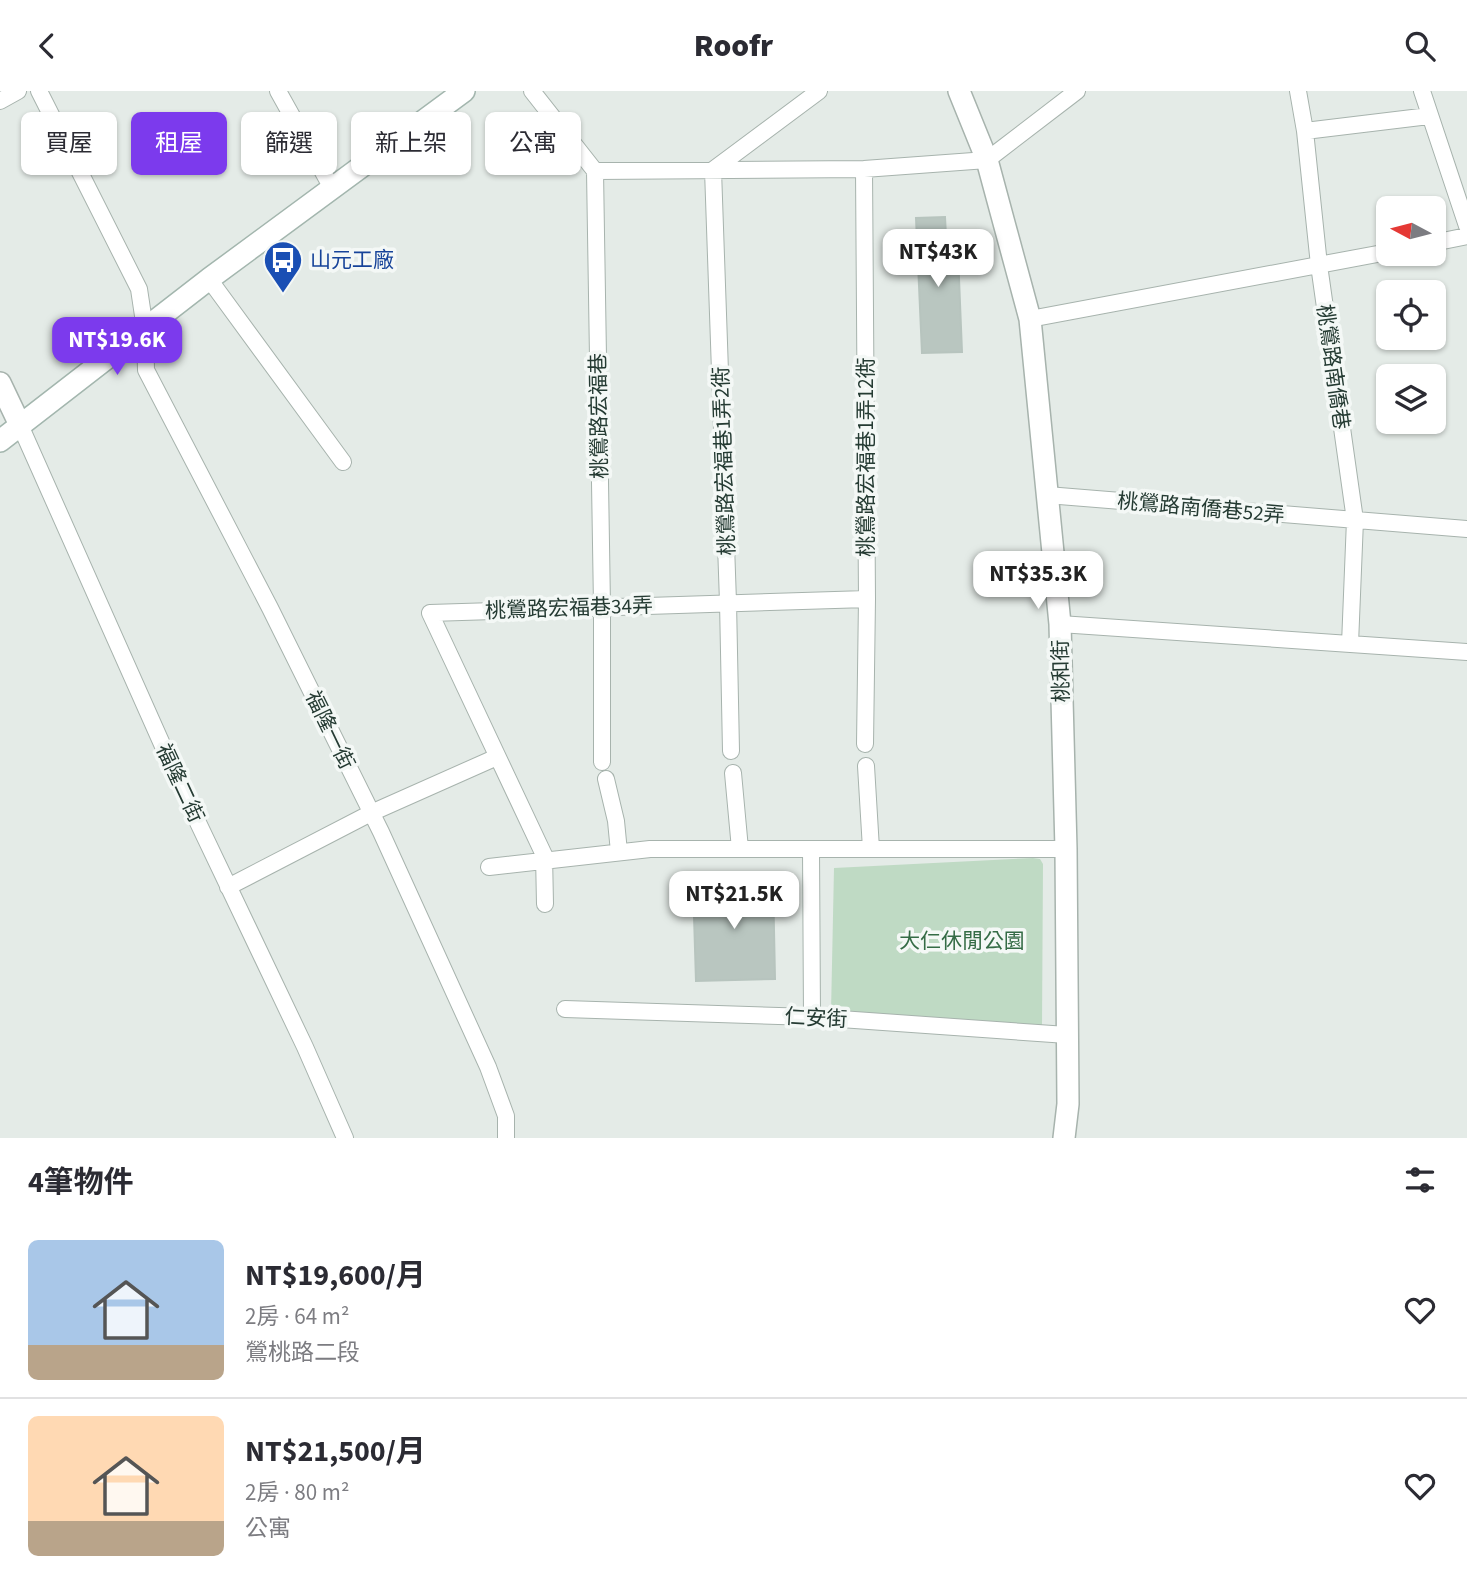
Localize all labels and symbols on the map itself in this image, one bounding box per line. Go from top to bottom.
north arrow [1376,196,1446,266]
pin: NT$43K [881,229,995,289]
bus stop icon: 山元工廠 [262,239,304,294]
place label: 山元工廠 [310,245,394,275]
street label: 桃鶯路南僑巷 [1309,303,1357,431]
pin: NT$19.6K [45,317,189,377]
street label: 桃鶯路宏福巷 [583,353,615,479]
street label: 桃鶯路宏福巷1弄12衖 [851,357,881,557]
street label: 桃鶯路宏福巷1弄2衖 [706,366,742,556]
street label: 桃鶯路南僑巷52弄 [1116,486,1286,530]
pin: NT$35.3K [966,552,1110,611]
street label: 桃鶯路宏福巷34弄 [485,590,653,626]
street label: 桃和街 [1045,639,1077,703]
street label: 福隆一街 [298,686,362,774]
street label: 福隆二街 [149,739,211,827]
pin: NT$21.5K [662,871,806,931]
park label: 大仁休閒公園 [899,926,1025,956]
street label: 仁安街 [784,1001,848,1035]

